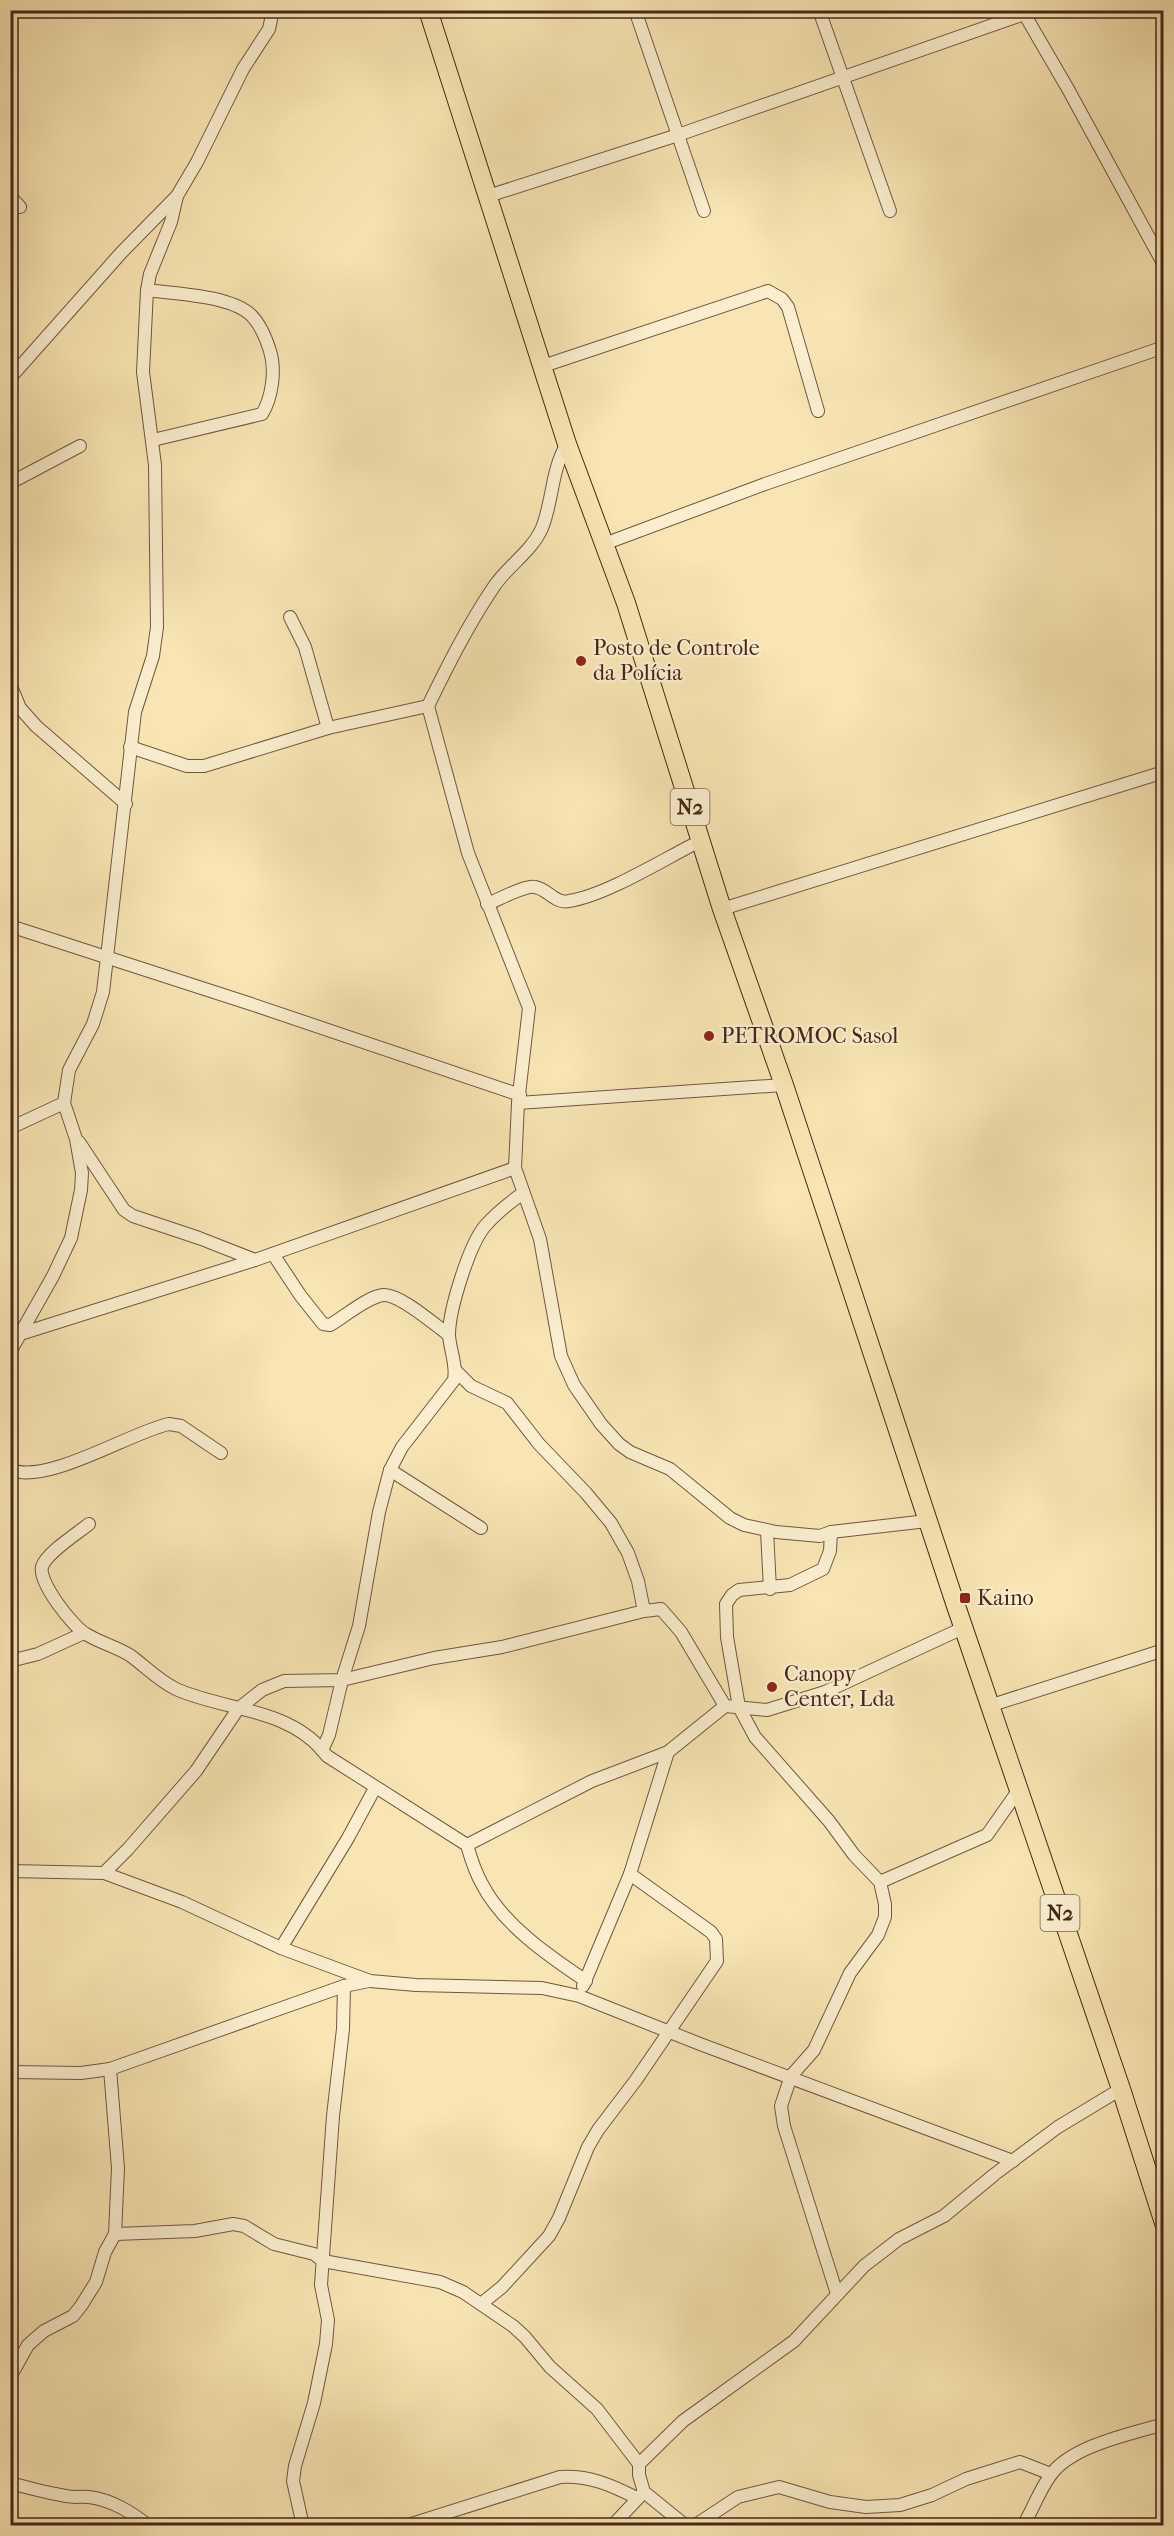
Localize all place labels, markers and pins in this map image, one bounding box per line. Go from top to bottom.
place label: Posto de Controle da Polícia [593,635,760,686]
marker: Posto de Controle da Polícia [574,654,588,668]
place label: PETROMOC Sasol [721,1023,898,1049]
marker: PETROMOC Sasol [702,1029,716,1043]
place label: Kaino [977,1585,1034,1611]
marker: Kaino [958,1591,972,1605]
place label: Canopy Center, Lda [784,1661,895,1712]
marker: Canopy Center, Lda [765,1680,779,1694]

